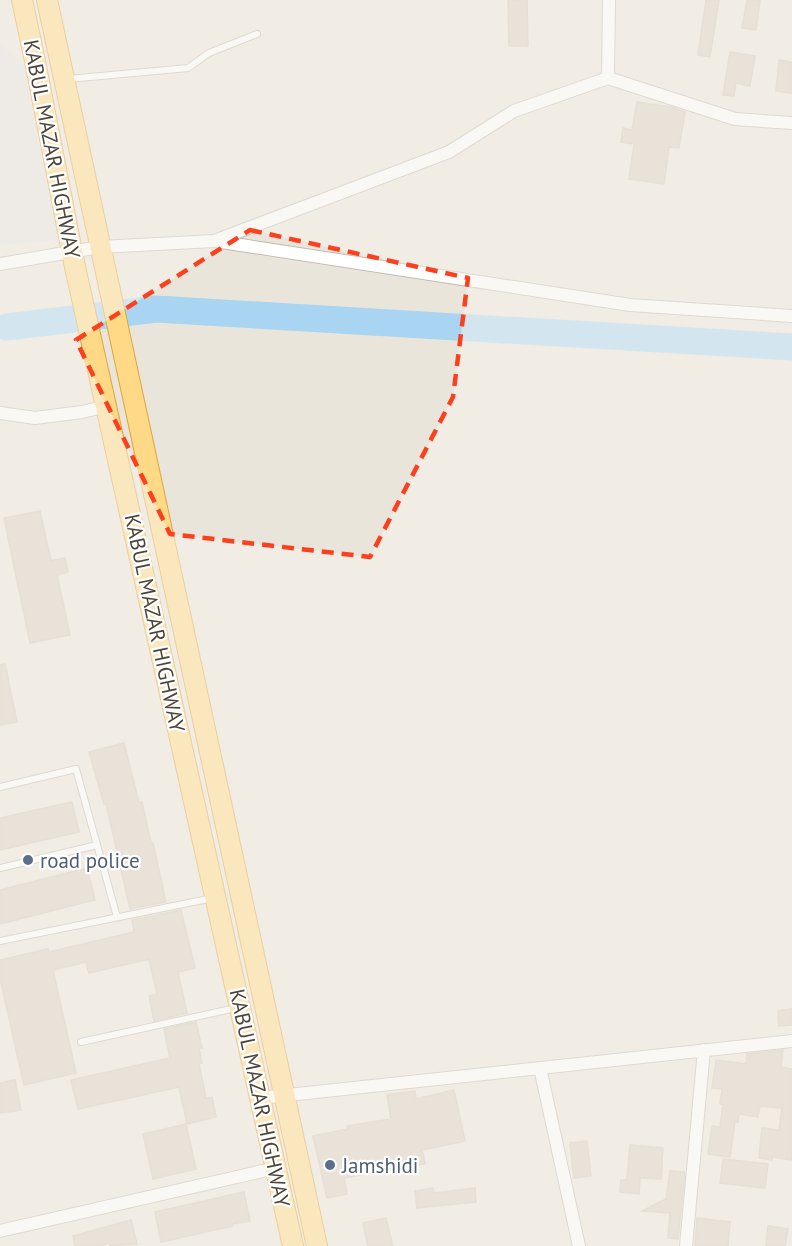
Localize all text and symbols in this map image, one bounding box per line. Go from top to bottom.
street label: KABUL MAZAR HIGHWAY [18,37,87,261]
street label: KABUL MAZAR HIGHWAY [119,511,191,735]
place label: road police [40,847,140,874]
marker: road police [21,853,35,867]
street label: KABUL MAZAR HIGHWAY [224,986,296,1210]
place label: Jamshidi [341,1152,418,1179]
marker: Jamshidi [323,1158,337,1172]

